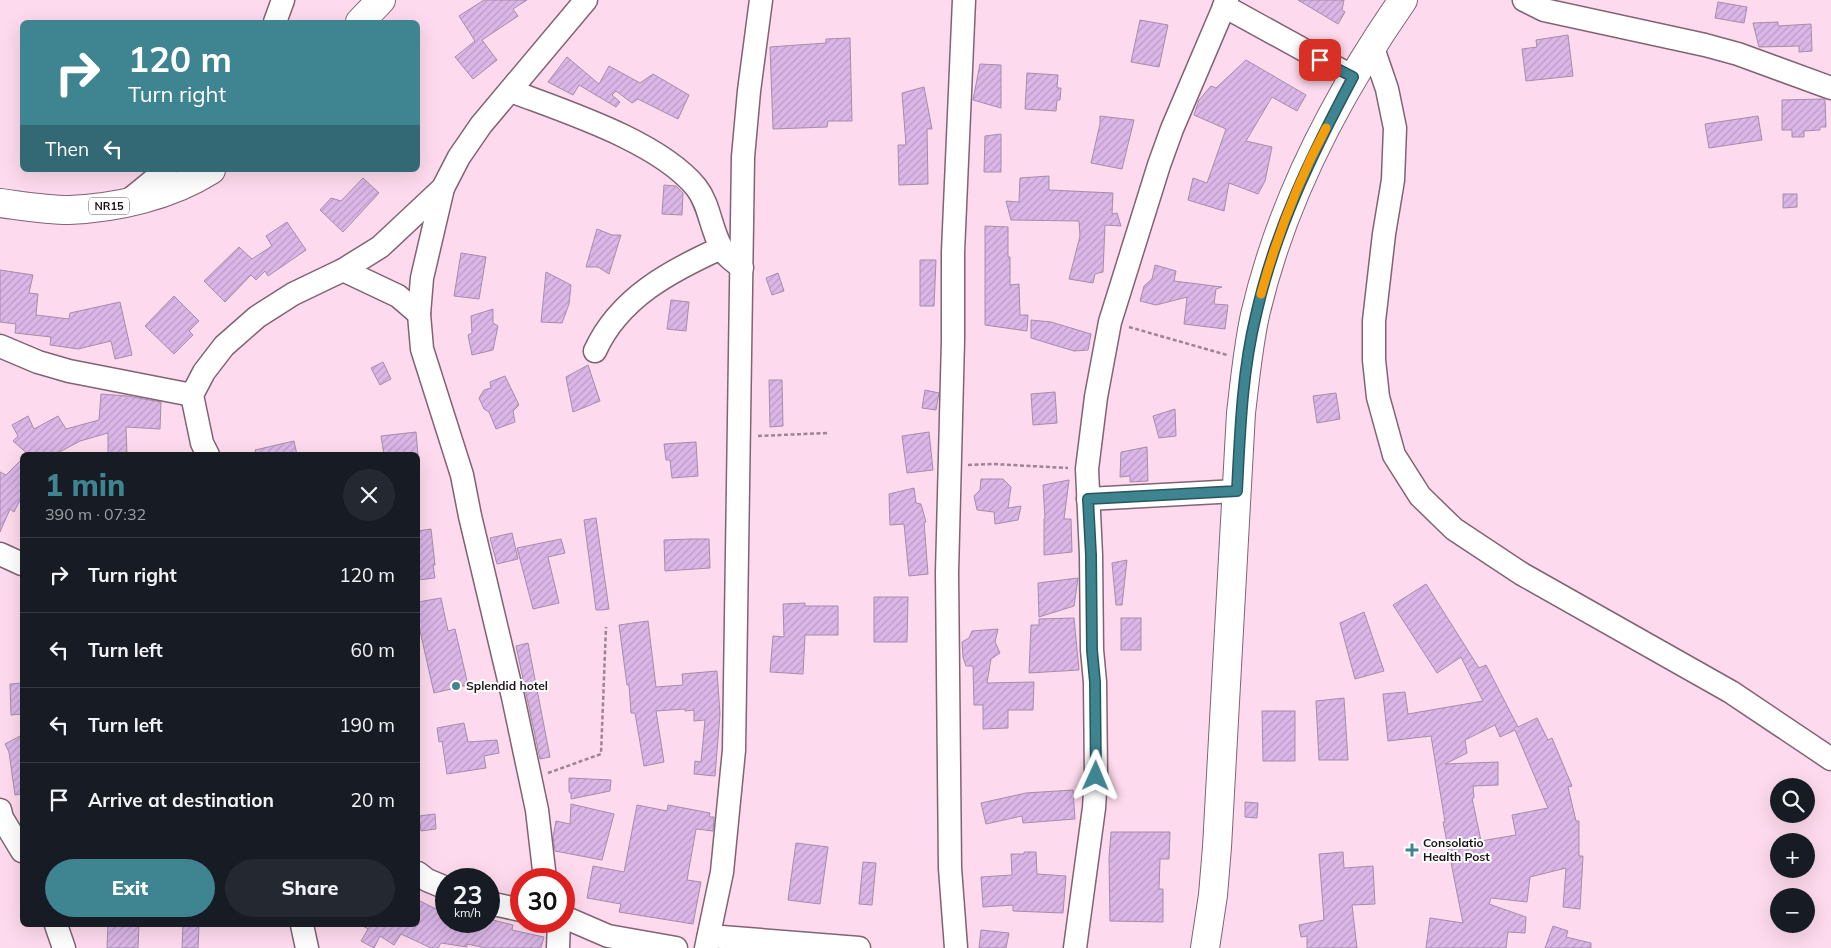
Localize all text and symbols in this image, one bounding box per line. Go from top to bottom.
text: 120 m [128,37,232,81]
pin [1299,39,1341,81]
icon: right [45,40,110,105]
icon: arrive [1306,46,1334,74]
text: Turn right [128,80,226,108]
icon: left [99,135,127,163]
text: Then [45,137,89,161]
road number: NR15 [89,198,129,215]
text: 1 min [45,466,125,504]
button: close [343,469,395,521]
text: 390 m · 07:32 [45,504,146,524]
icon: right [45,561,73,589]
text: Turn right [88,563,177,587]
text: 120 m [339,563,395,587]
icon: left [45,636,73,664]
text: Turn left [88,638,163,662]
text: 60 m [351,638,395,662]
place label: Splendid hotel [466,678,548,693]
marker: Splendid hotel [450,680,462,692]
icon: left [45,711,73,739]
text: Turn left [88,713,163,737]
text: 190 m [339,713,395,737]
position arrow [1069,749,1121,801]
map controls [1770,778,1815,933]
button: search [1770,778,1815,823]
icon: arrive [45,786,73,814]
text: Arrive at destination [88,788,274,812]
text: 20 m [351,788,395,812]
button: + [1770,833,1815,878]
place label: Consolatio Health Post [1423,835,1490,864]
marker: Consolatio Health Post [1405,843,1419,857]
button: Exit [45,859,215,917]
button: Share [225,859,395,917]
speed limit sign: 30 [510,868,575,933]
text: 23 [452,879,483,910]
button: − [1770,888,1815,933]
text: km/h [454,905,481,920]

